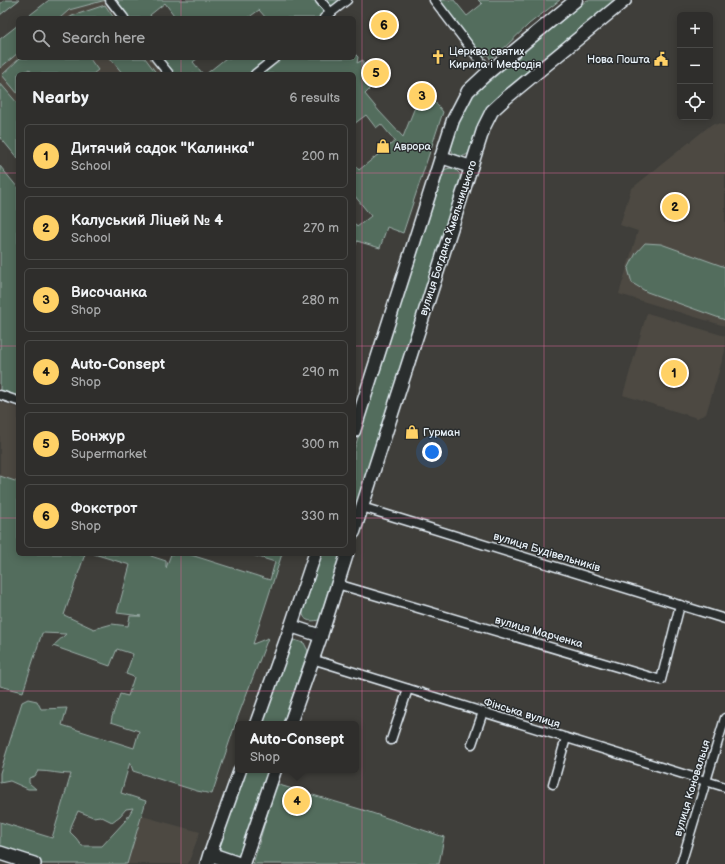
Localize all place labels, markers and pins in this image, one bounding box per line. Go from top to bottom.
pin: 6 [371,10,397,40]
place label: Церква святих Кирила і Мефодія [449,45,541,71]
church icon: Церква святих Кирила і Мефодія [430,49,446,65]
public building icon: Нова Пошта [653,51,669,67]
place label: Нова Пошта [587,53,650,66]
pin: 5 [363,58,389,88]
pin: 3 [409,81,435,111]
shop icon: Аврора [375,138,391,154]
place label: Аврора [393,140,432,153]
pin: 2 [662,192,688,222]
pin: 1 [661,358,687,388]
shop icon: Гурман [404,424,420,440]
place label: Гурман [423,426,460,439]
pin: 4 [284,786,310,816]

